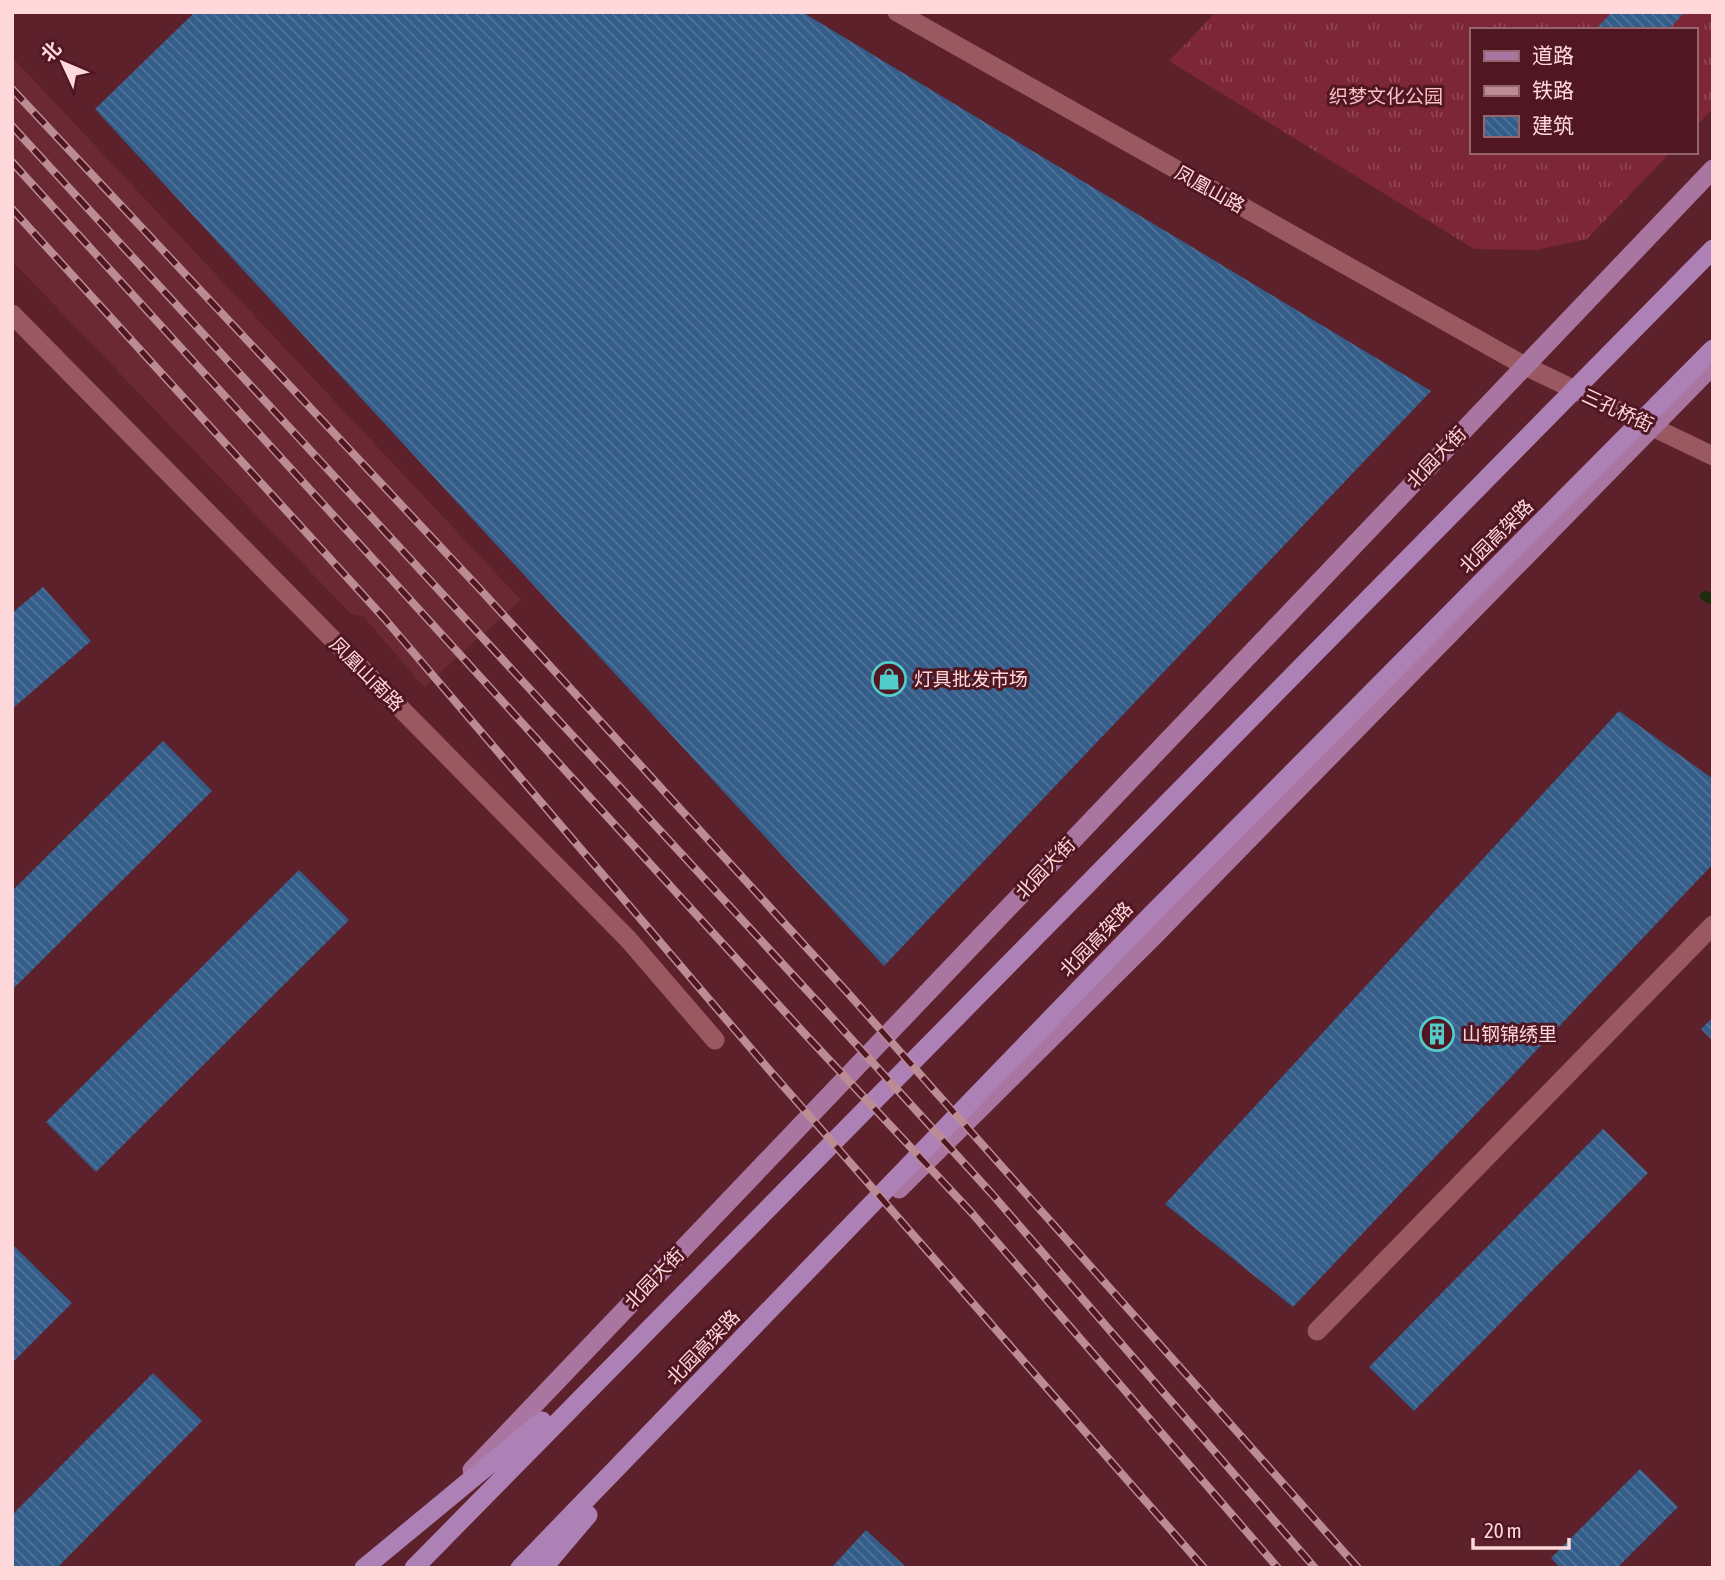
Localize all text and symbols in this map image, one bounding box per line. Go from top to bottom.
north arrow [28,28,98,98]
legend [1470,28,1697,154]
text: 北 [36,37,65,66]
text: 道路 [1532,43,1574,67]
text: 铁路 [1532,78,1574,102]
park label: 织梦文化公园 [1329,85,1443,107]
text: 建筑 [1532,113,1574,137]
street label: 凤凰山路 [1171,161,1249,217]
street label: 三孔桥街 [1579,384,1657,436]
street label: 北园大街 [1402,422,1470,492]
street label: 北园高架路 [1455,495,1537,577]
street label: 凤凰山南路 [326,633,408,715]
shop icon: 灯具批发市场 [870,660,908,698]
place label: 灯具批发市场 [914,668,1028,690]
street label: 北园大街 [1011,833,1079,903]
street label: 北园高架路 [1055,897,1137,981]
building icon: 山钢锦绣里 [1418,1015,1456,1053]
place label: 山钢锦绣里 [1462,1023,1557,1045]
street label: 北园大街 [620,1243,688,1313]
street label: 北园高架路 [662,1305,744,1389]
scale bar [1473,1506,1569,1550]
text: 20 m [1484,1518,1522,1542]

